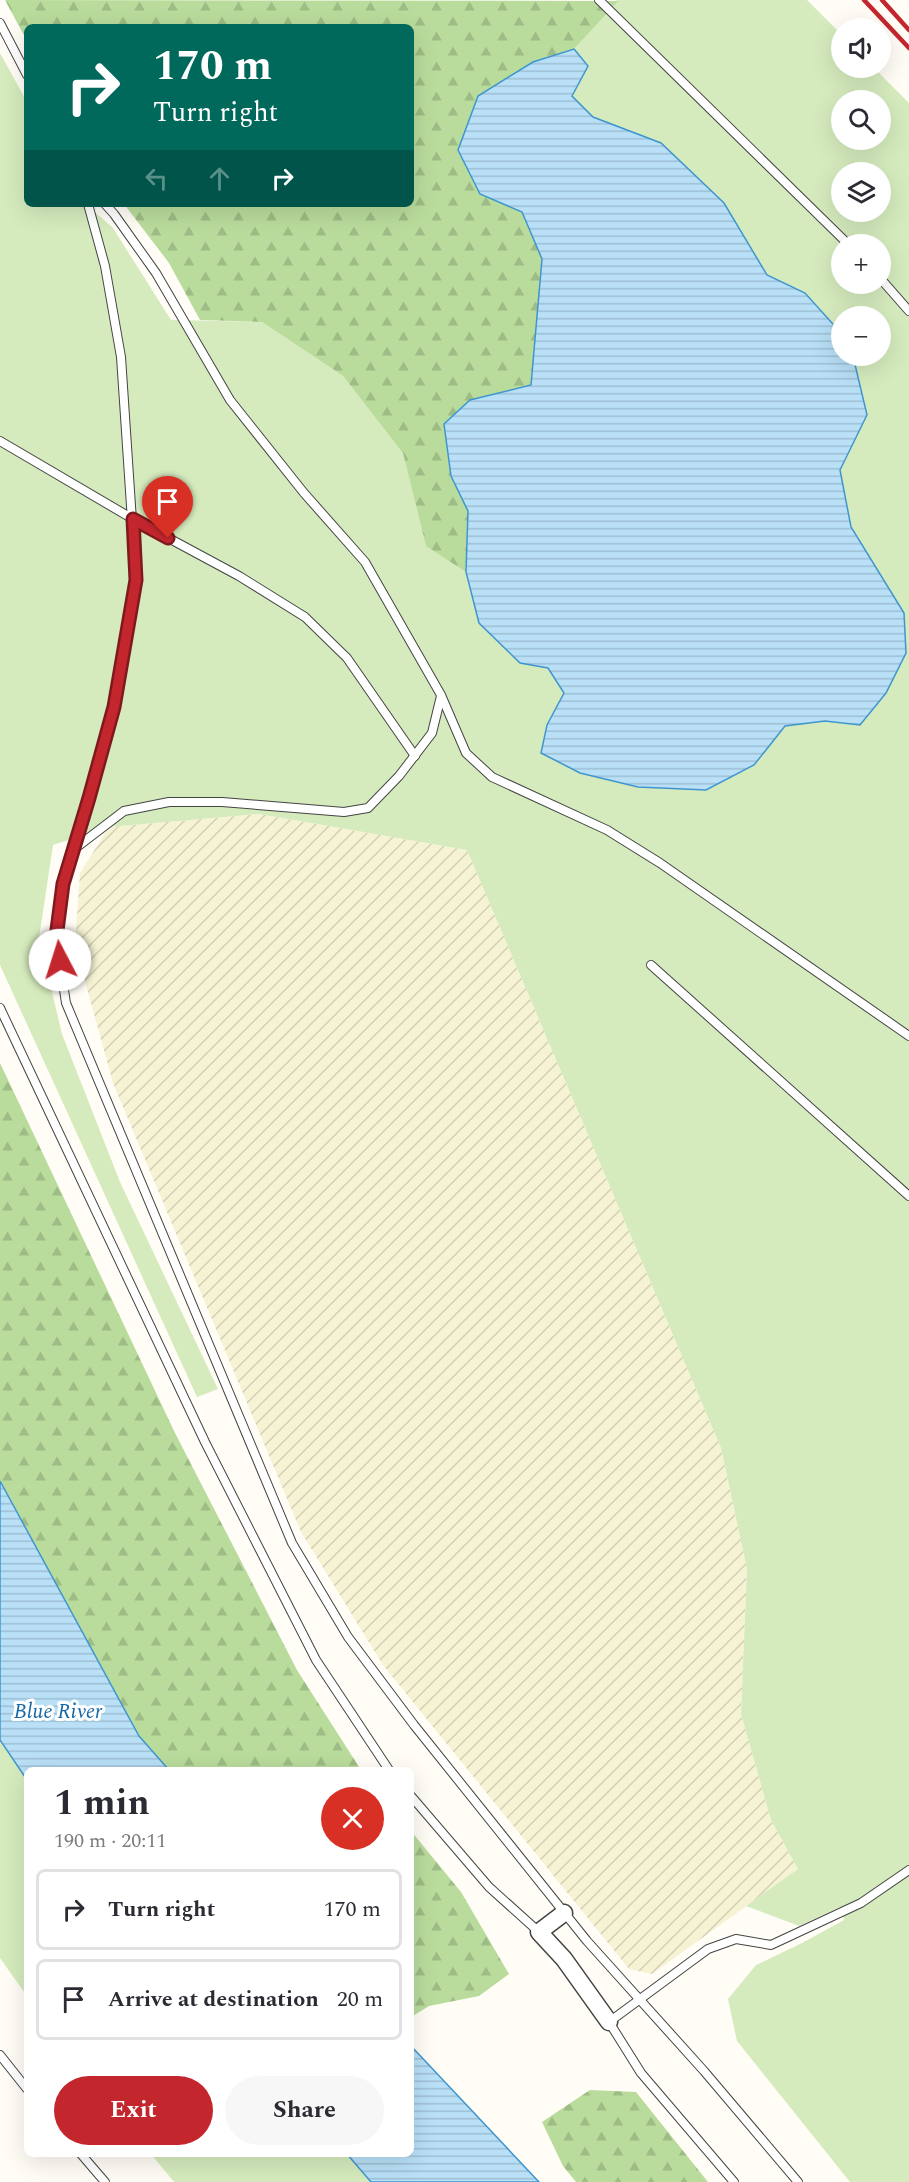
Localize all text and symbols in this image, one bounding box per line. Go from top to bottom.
map controls [831,18,891,366]
button: sound [831,18,891,78]
text: 170 m [153,35,272,98]
icon: right [54,48,132,126]
button: search [831,90,891,150]
text: Turn right [153,92,278,134]
icon: left [140,162,173,195]
icon: ahead [203,162,236,195]
icon: right [266,162,299,195]
button: layers [831,162,891,222]
button: + [831,234,891,294]
button: − [831,306,891,366]
pin [142,476,193,538]
icon: arrive [151,485,184,518]
position arrow [28,928,92,992]
water label: Blue River [14,1696,103,1728]
text: 1 min [54,1776,150,1831]
button: close [321,1787,384,1850]
text: 190 m · 20:11 [54,1826,166,1856]
icon: right [57,1893,90,1926]
text: Turn right [108,1893,215,1926]
text: 170 m [324,1893,381,1926]
icon: arrive [57,1983,90,2016]
text: Arrive at destination [108,1983,319,2016]
text: 20 m [337,1983,383,2016]
button: Exit [54,2076,213,2145]
button: Share [225,2076,384,2145]

